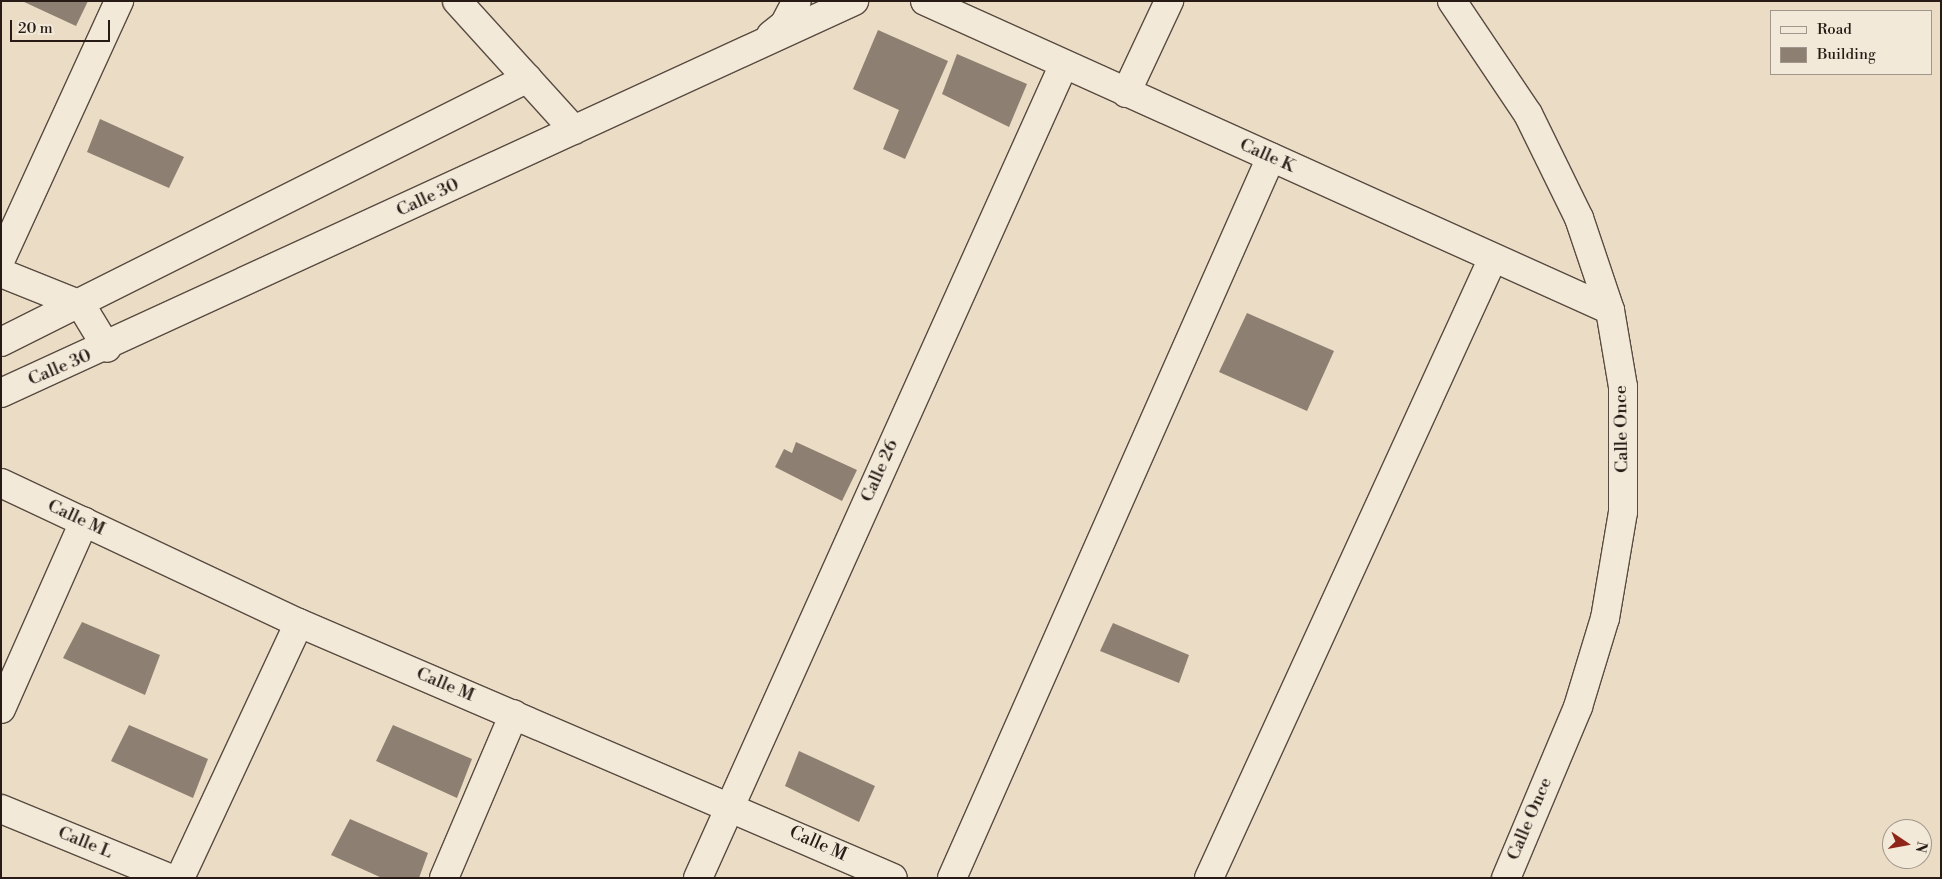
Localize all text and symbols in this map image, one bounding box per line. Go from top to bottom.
scale bar [12,10,112,42]
legend [1770,10,1932,75]
text: 20 m [18,19,53,38]
text: Road [1817,20,1852,39]
text: Building [1817,45,1876,64]
street label: Calle K [1236,134,1298,178]
street label: Calle 30 [393,174,463,222]
street label: Calle 30 [25,345,95,391]
street label: Calle Once [1610,385,1634,473]
street label: Calle 26 [857,436,903,506]
street label: Calle M [44,495,108,541]
street label: Calle M [413,663,477,707]
street label: Calle Once [1503,774,1557,864]
north arrow [1882,819,1932,869]
street label: Calle L [55,822,115,864]
street label: Calle M [786,822,850,866]
text: N [1911,840,1931,854]

